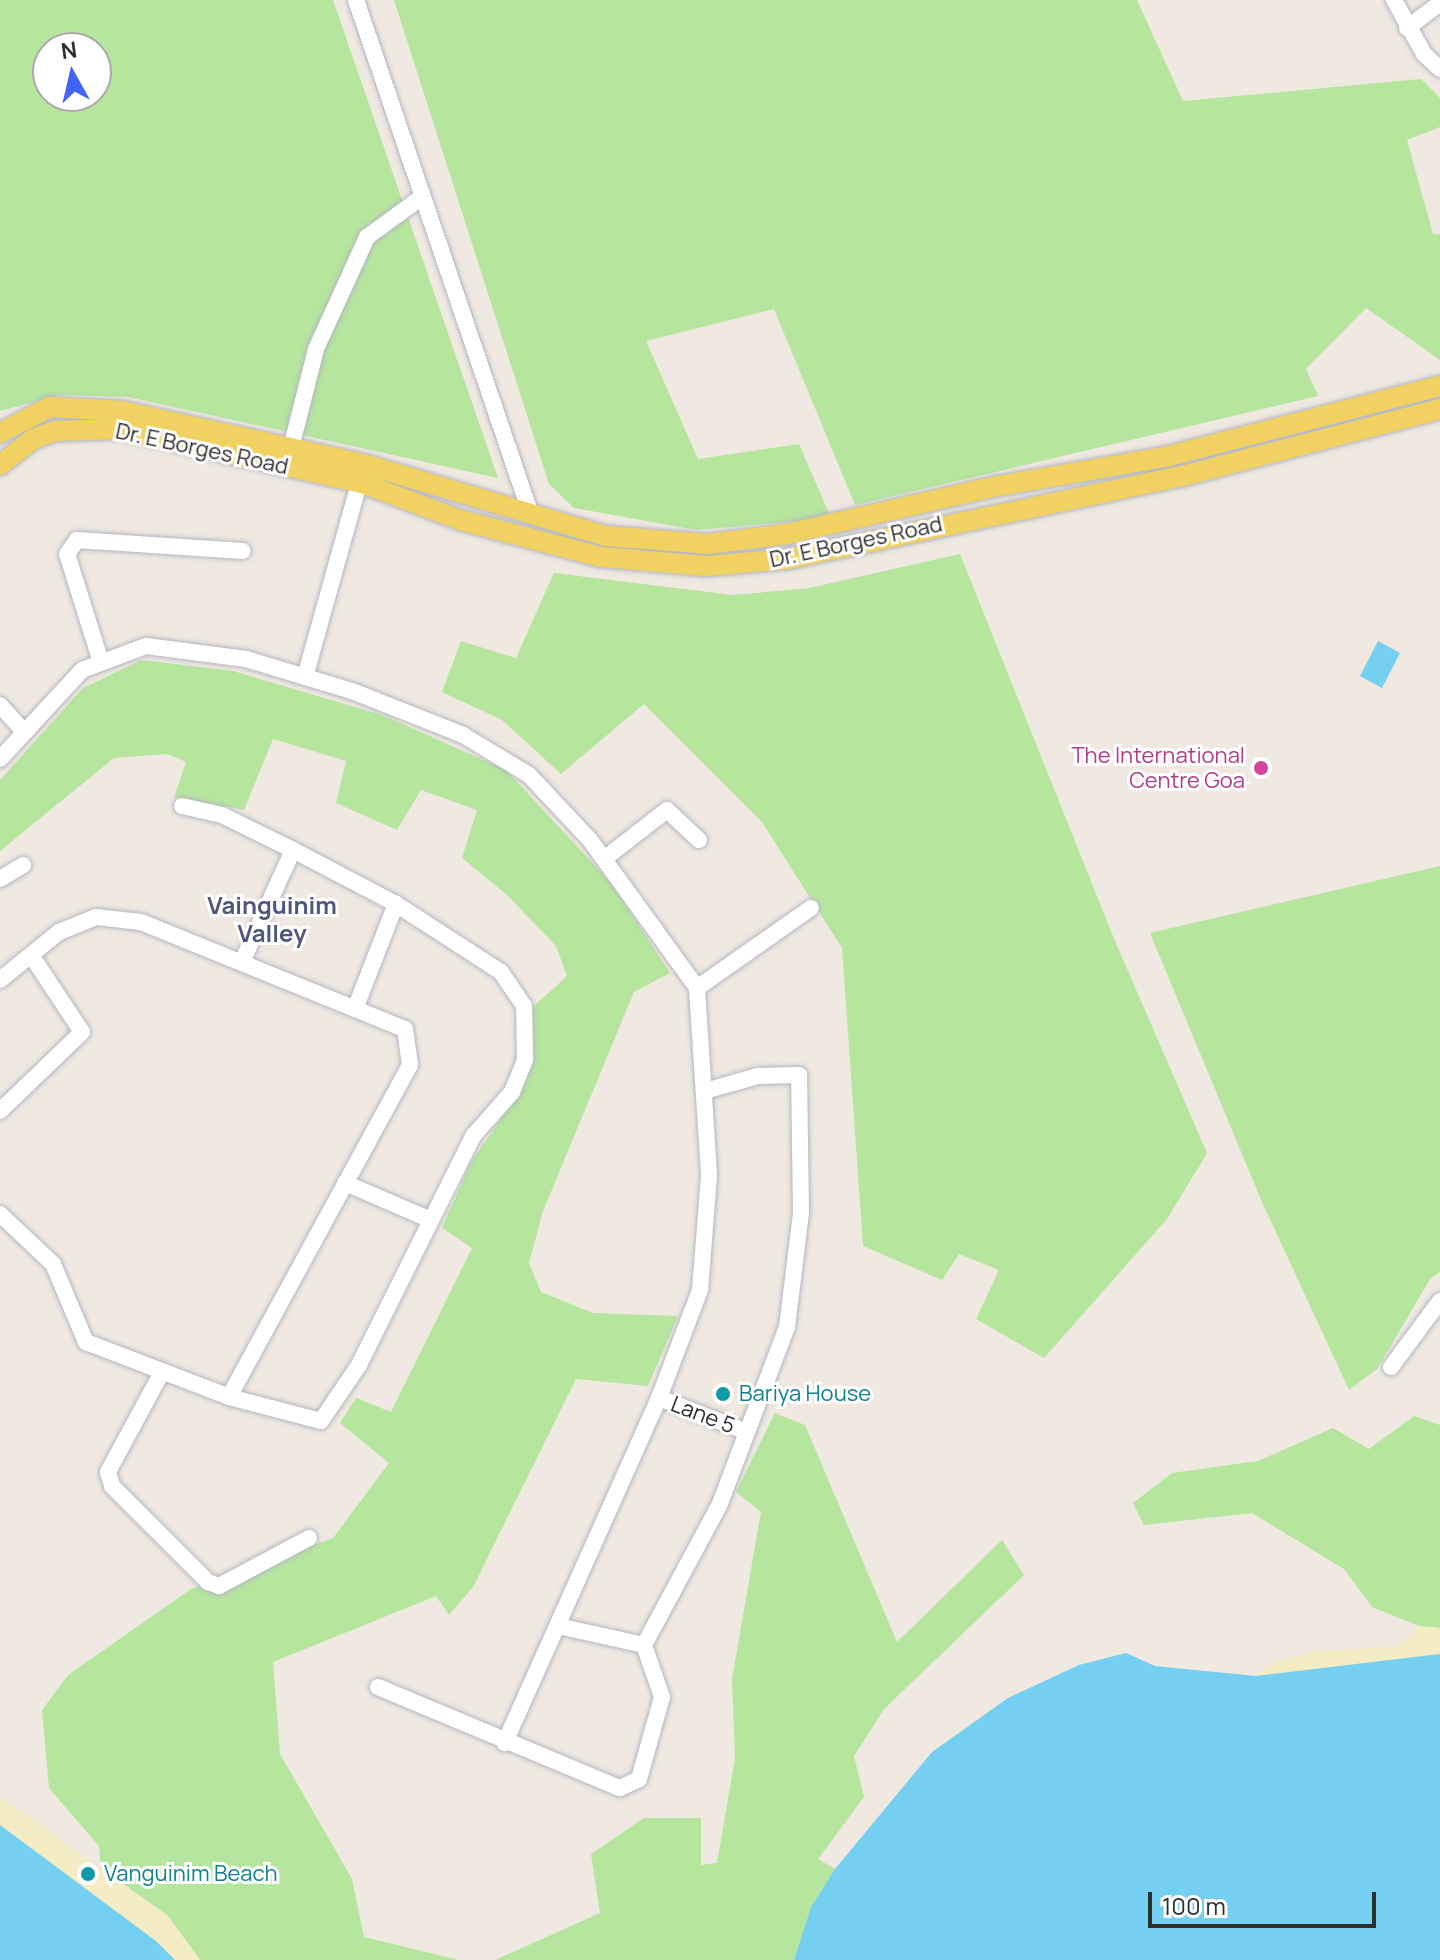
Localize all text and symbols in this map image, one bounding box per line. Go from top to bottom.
north arrow [32,32,112,112]
text: N [59,34,79,66]
street label: Dr. E Borges Road [113,418,291,480]
street label: Dr. E Borges Road [767,511,945,573]
place label: The International Centre Goa [1072,742,1245,794]
marker: The International Centre Goa [1252,759,1270,777]
district label: Vainguinim Valley [207,891,337,947]
place label: Bariya House [739,1381,871,1407]
marker: Bariya House [714,1385,732,1403]
street label: Lane 5 [667,1391,739,1439]
place label: Vanguinim Beach [104,1861,278,1887]
marker: Vanguinim Beach [79,1865,97,1883]
scale bar [1152,1876,1380,1926]
text: 100 m [1162,1889,1226,1922]

